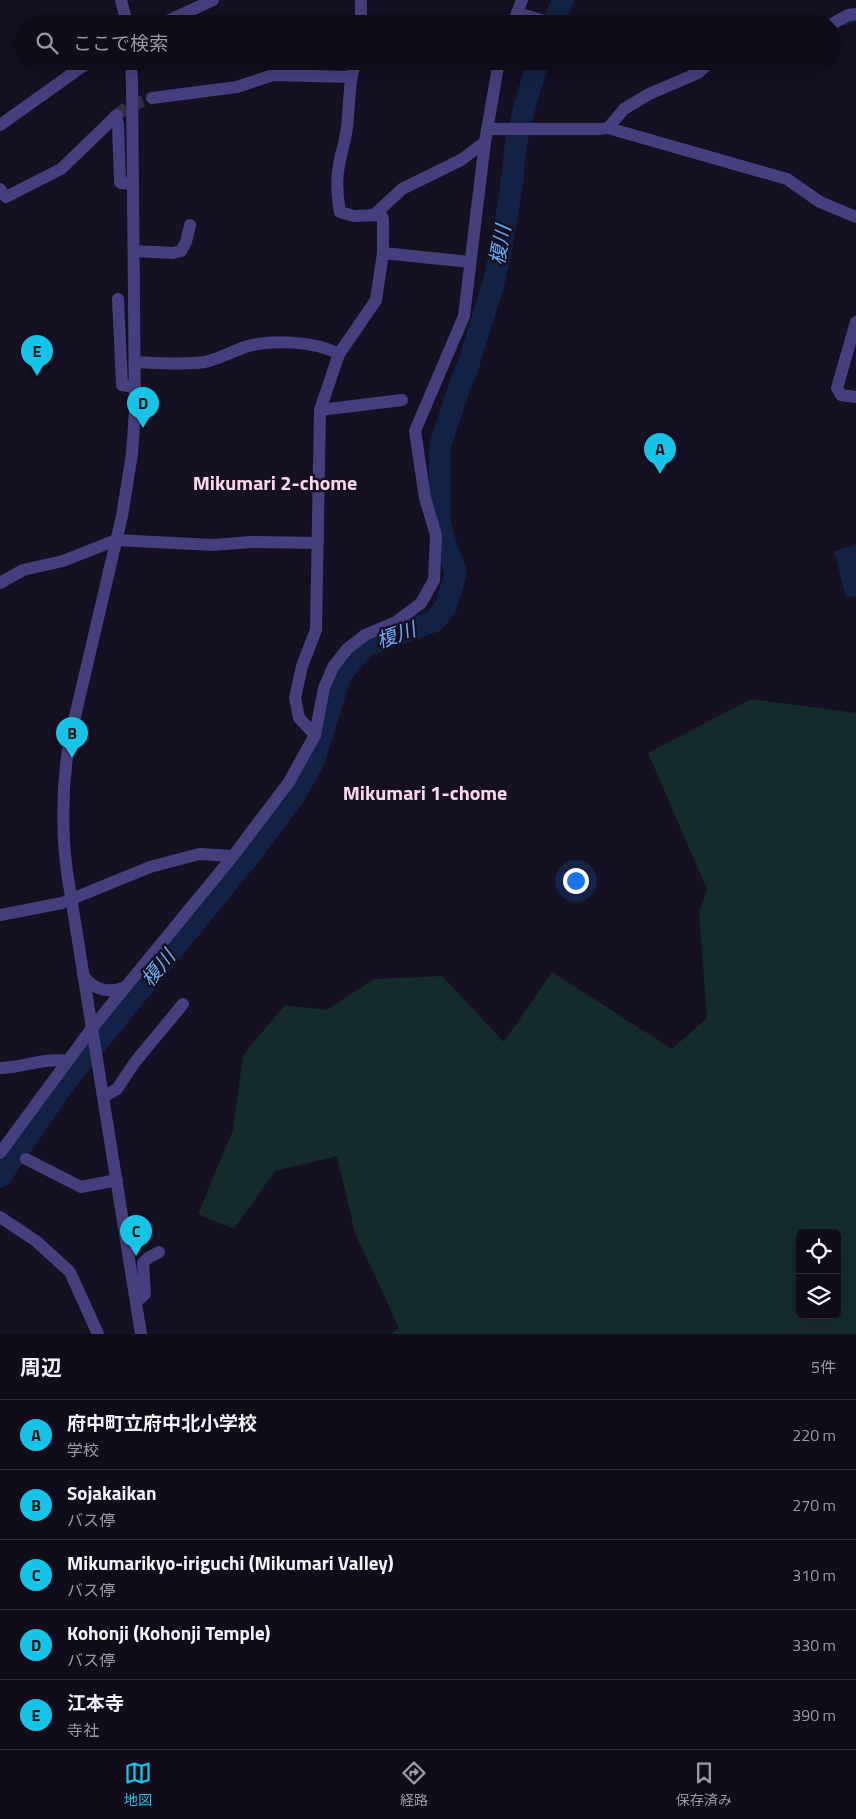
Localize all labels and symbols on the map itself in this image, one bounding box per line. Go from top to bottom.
water label: 榎川 [481,221,519,267]
pin: E [21,335,53,376]
pin: D [127,387,159,428]
pin: A [644,433,676,474]
district label: Mikumari 2-chome [193,467,357,498]
water label: 榎川 [372,613,422,656]
pin: B [56,717,88,758]
district label: Mikumari 1-chome [343,777,507,808]
your location [563,868,589,894]
water label: 榎川 [133,941,184,993]
pin: C [120,1215,152,1256]

